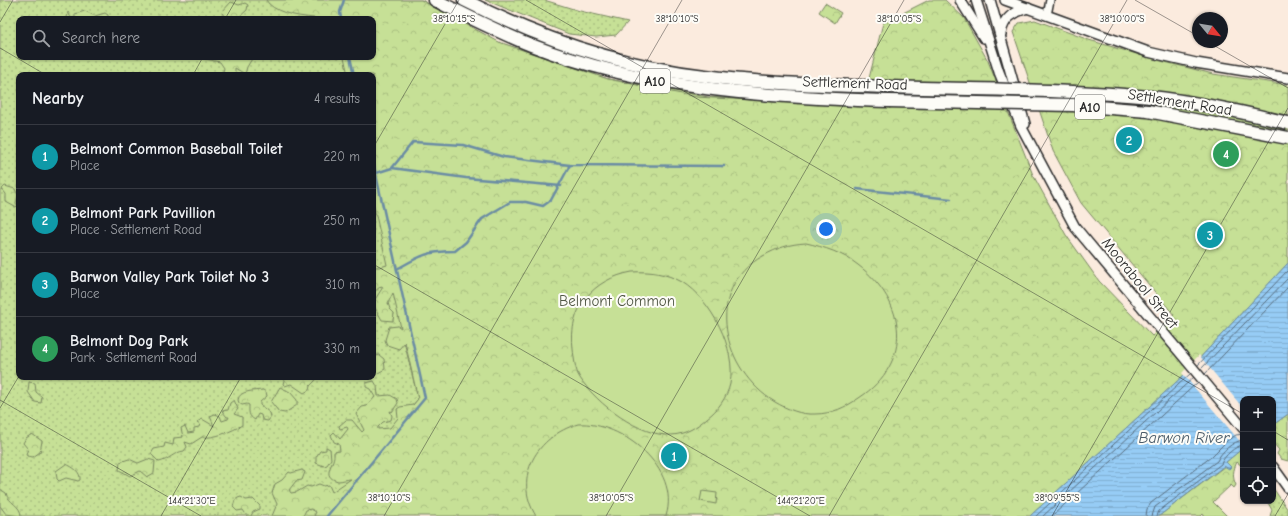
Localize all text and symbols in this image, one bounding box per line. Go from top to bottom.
north arrow [1192,12,1228,48]
text: 38°10'15"S [433,13,476,25]
text: 38°10'10"S [655,13,699,25]
text: 38°10'05"S [877,13,922,25]
text: 38°10'00"S [1099,13,1145,25]
search box [16,16,376,60]
icon: search [30,27,52,49]
text: Search here [62,29,140,47]
road number: A10 [640,69,670,93]
street label: Settlement Road [802,72,908,94]
street label: Settlement Road [1127,85,1233,119]
text: Nearby [32,89,83,108]
text: 4 results [314,91,360,106]
road number: A10 [1075,95,1105,119]
pin: 2 [1116,125,1142,155]
pin: 4 [1213,139,1239,169]
text: Belmont Common Baseball Toilet [70,140,282,158]
text: 1 [42,149,48,164]
text: 220 m [323,149,360,164]
text: Place [70,158,100,173]
text: Belmont Park Pavillion [70,204,215,222]
text: 2 [42,213,48,228]
text: 250 m [323,213,360,228]
your location [816,219,836,239]
pin: 3 [1197,220,1223,250]
text: Place · Settlement Road [70,222,202,237]
street label: Moorabool Street [1098,234,1183,333]
text: Barwon Valley Park Toilet No 3 [70,268,269,286]
text: 3 [42,277,48,292]
text: 310 m [325,277,360,292]
text: Place [70,286,100,301]
park label: Belmont Common [559,292,675,310]
text: Belmont Dog Park [70,332,188,350]
text: 4 [42,341,48,356]
text: 330 m [324,341,360,356]
text: Park · Settlement Road [70,350,197,365]
map controls [1240,396,1276,504]
button: + [1240,396,1276,432]
water label: Barwon River [1139,429,1230,447]
button: − [1240,432,1276,468]
pin: 1 [661,441,687,471]
button: locate [1240,468,1276,504]
text: 38°10'10"S [367,492,411,504]
text: 38°10'05"S [589,492,634,504]
text: 38°09'55"S [1034,492,1080,504]
text: 144°21'30"E [168,495,216,507]
text: 144°21'20"E [777,495,825,507]

